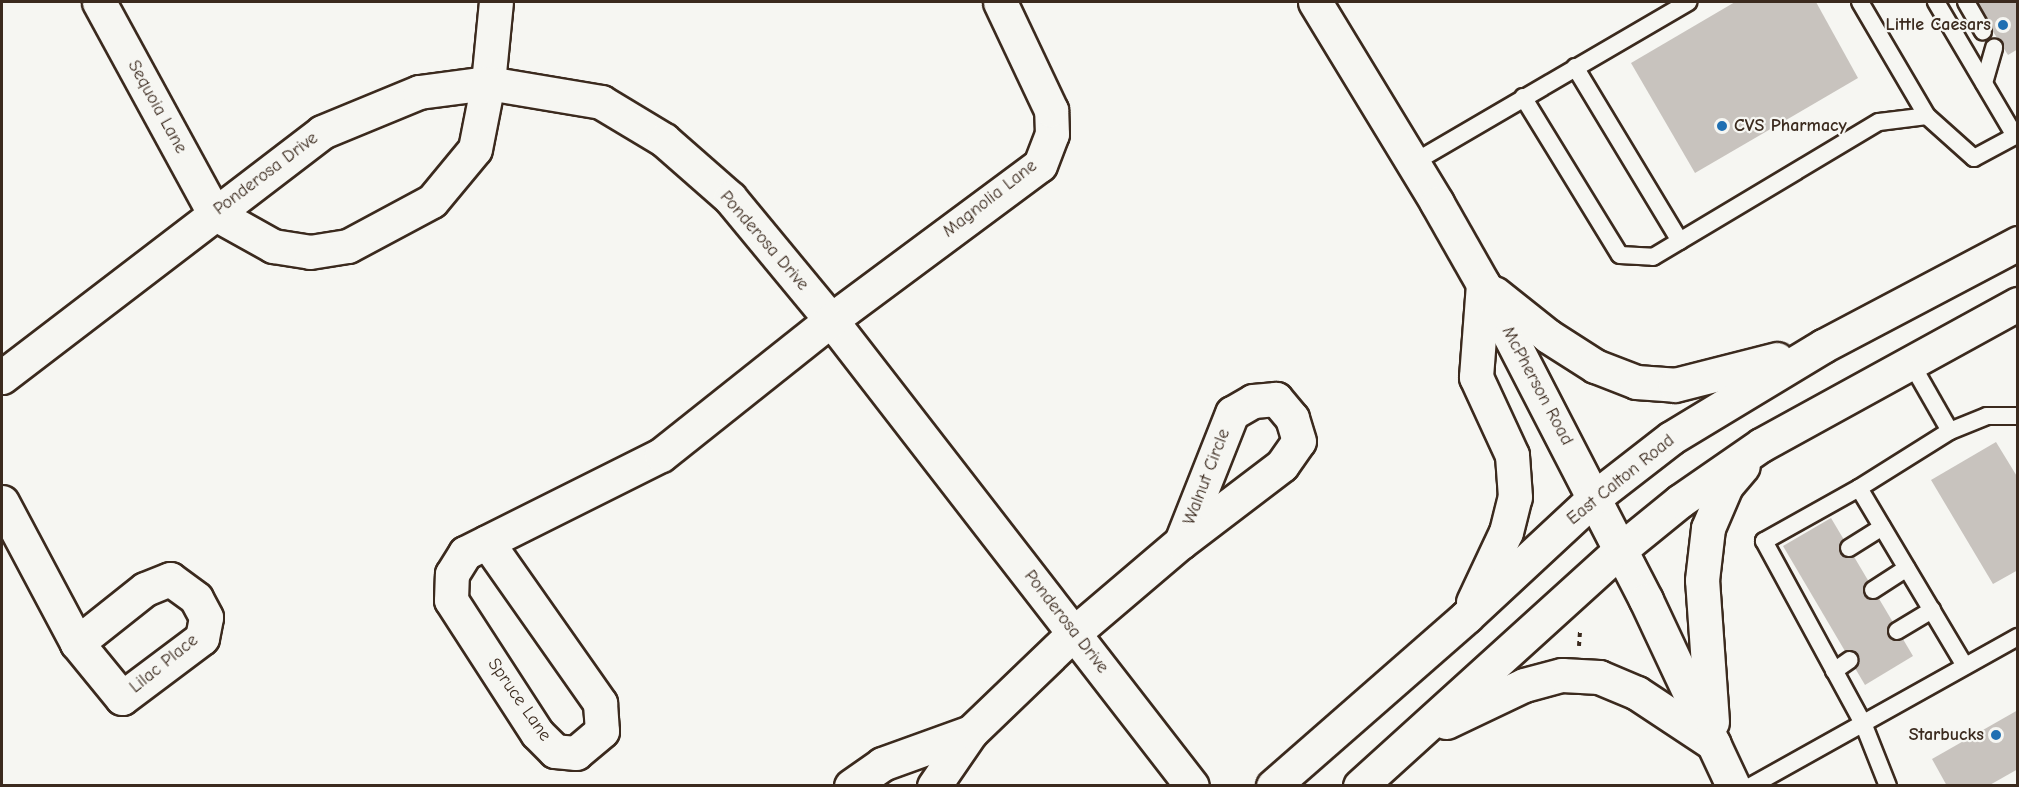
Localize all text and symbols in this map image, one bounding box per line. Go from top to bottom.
place label: Little Caesars [1886,14,1991,36]
marker: Little Caesars [1996,18,2010,32]
street label: Sequoia Lane [123,57,191,157]
place label: CVS Pharmacy [1734,115,1847,137]
marker: CVS Pharmacy [1715,119,1729,133]
street label: Ponderosa Drive [210,128,322,220]
street label: Magnolia Lane [939,155,1041,243]
street label: Ponderosa Drive [715,187,813,295]
street label: McPherson Road [1497,323,1577,449]
street label: Walnut Circle [1179,426,1235,528]
street label: East Calton Road [1563,430,1679,530]
street label: Ponderosa Drive [1019,566,1113,678]
street label: Lilac Place [125,630,203,698]
street label: Spruce Lane [482,654,556,746]
place label: Starbucks [1909,724,1984,746]
marker: Starbucks [1989,728,2003,742]

